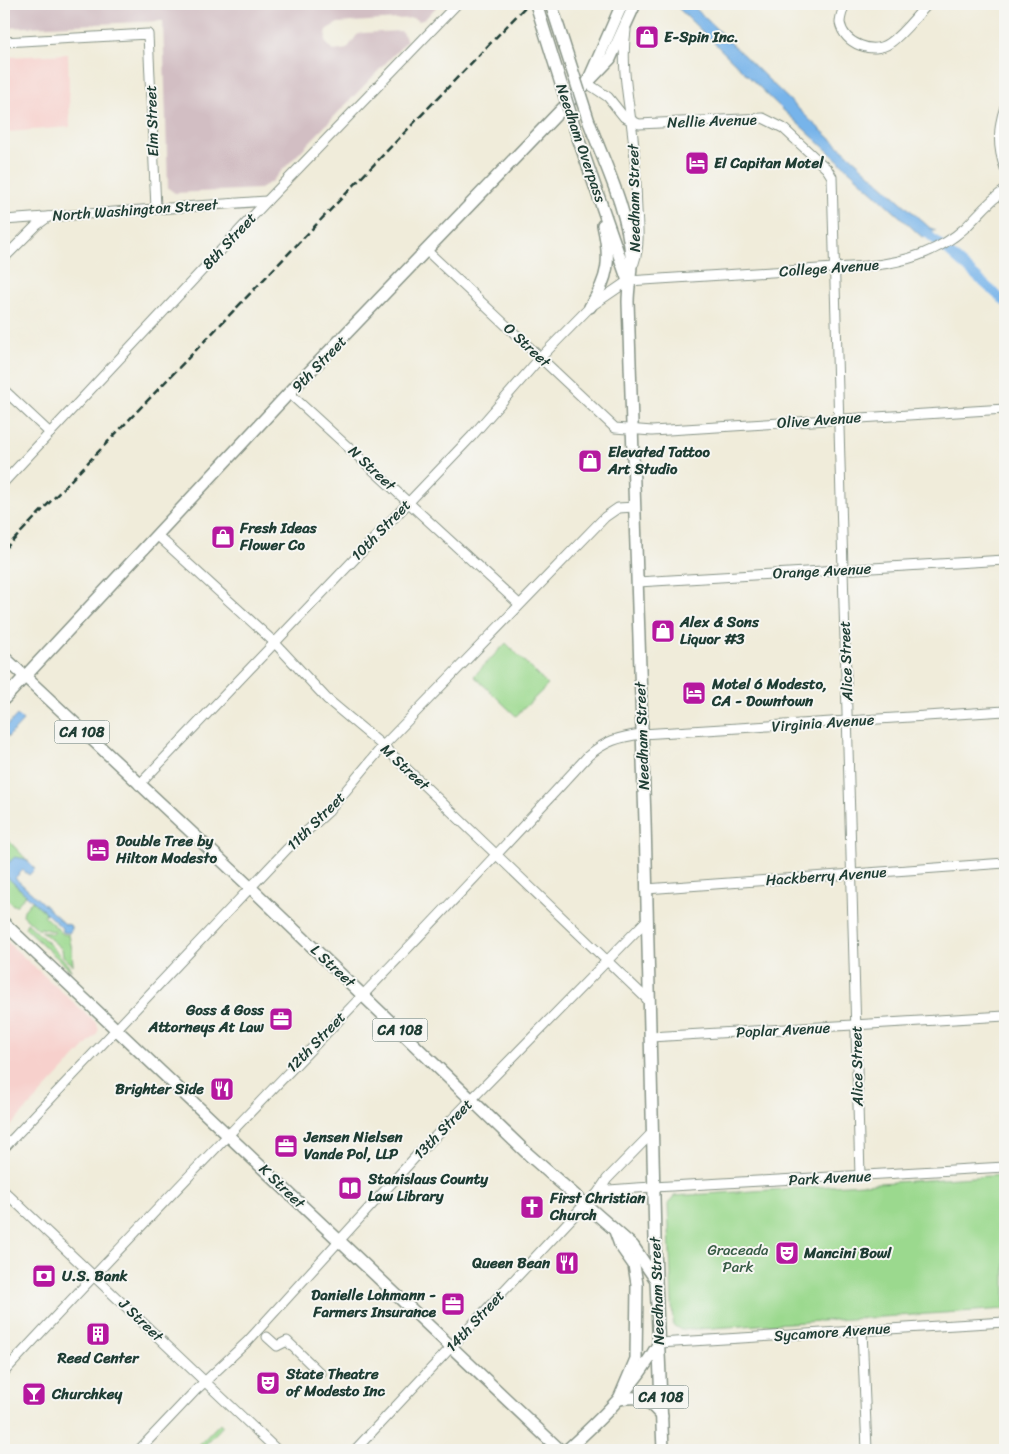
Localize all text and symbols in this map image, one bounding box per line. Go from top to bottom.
shop icon: E-Spin Inc. [634,24,660,50]
place label: E-Spin Inc. [664,24,739,50]
street label: Needham Overpass [548,80,614,206]
street label: Elm Street [138,84,166,157]
street label: Nellie Avenue [667,106,757,136]
street label: Needham Street [620,143,648,252]
hotel icon: El Capitan Motel [684,150,710,176]
place label: El Capitan Motel [714,150,824,176]
street label: North Washington Street [51,191,220,229]
street label: 8th Street [195,206,263,276]
street label: College Avenue [778,252,880,284]
street label: O Street [497,316,557,375]
street label: 9th Street [285,329,353,399]
street label: Olive Avenue [776,404,862,436]
street label: N Street [342,439,403,498]
place label: Elevated Tattoo Art Studio [607,439,710,482]
shop icon: Elevated Tattoo Art Studio [577,448,603,474]
street label: 10th Street [345,493,418,567]
place label: Fresh Ideas Flower Co [239,515,318,558]
shop icon: Fresh Ideas Flower Co [210,524,236,550]
street label: Orange Avenue [772,555,872,587]
place label: Alex & Sons Liquor #3 [679,609,760,652]
shop icon: Alex & Sons Liquor #3 [650,618,676,644]
street label: Alice Street [832,620,860,703]
place label: Motel 6 Modesto, CA - Downtown [711,671,827,714]
hotel icon: Motel 6 Modesto, CA - Downtown [681,680,707,706]
street label: Needham Street [627,681,657,790]
street label: Virginia Avenue [771,706,876,740]
road number: CA 108 [54,720,110,744]
street label: M Street [374,737,436,798]
street label: 11th Street [280,785,352,857]
place label: Double Tree by Hilton Modesto [115,828,217,871]
hotel icon: Double Tree by Hilton Modesto [85,837,111,863]
street label: Hackberry Avenue [765,859,887,893]
street label: L Street [304,938,362,995]
place label: Goss & Goss Attorneys At Law [148,997,265,1040]
street label: 12th Street [280,1005,352,1079]
office icon: Goss & Goss Attorneys At Law [268,1006,294,1032]
street label: Poplar Avenue [735,1015,831,1045]
road number: CA 108 [372,1018,428,1042]
street label: Alice Street [843,1025,871,1107]
place label: Brighter Side [115,1076,204,1102]
restaurant icon: Brighter Side [209,1076,235,1102]
street label: 13th Street [407,1092,479,1166]
place label: Jensen Nielsen Vande Pol, LLP [303,1124,404,1167]
office icon: Jensen Nielsen Vande Pol, LLP [273,1133,299,1159]
street label: K Street [253,1157,312,1216]
street label: Park Avenue [788,1163,872,1193]
place label: Stanislaus County Law Library [367,1166,489,1209]
library icon: Stanislaus County Law Library [337,1175,363,1201]
place label: First Christian Church [549,1185,646,1228]
church icon: First Christian Church [519,1194,545,1220]
street label: Needham Street [642,1236,672,1345]
park label: Graceada Park [707,1237,769,1280]
theatre icon: Mancini Bowl [774,1240,800,1266]
place label: Mancini Bowl [803,1240,892,1266]
place label: Queen Bean [471,1250,551,1276]
restaurant icon: Queen Bean [554,1250,580,1276]
bank icon: U.S. Bank [31,1263,57,1289]
place label: U.S. Bank [62,1263,129,1289]
place label: Danielle Lohmann - Farmers Insurance [311,1282,437,1325]
street label: 14th Street [439,1283,511,1358]
street label: J Street [112,1291,170,1349]
office icon: Danielle Lohmann - Farmers Insurance [440,1291,466,1317]
street label: Sycamore Avenue [773,1315,891,1349]
building icon: Reed Center [85,1321,111,1347]
place label: Reed Center [57,1345,140,1371]
place label: State Theatre of Modesto Inc [285,1361,385,1404]
theatre icon: State Theatre of Modesto Inc [255,1370,281,1396]
bar icon: Churchkey [21,1381,47,1407]
place label: Churchkey [51,1381,122,1407]
road number: CA 108 [634,1385,688,1408]

